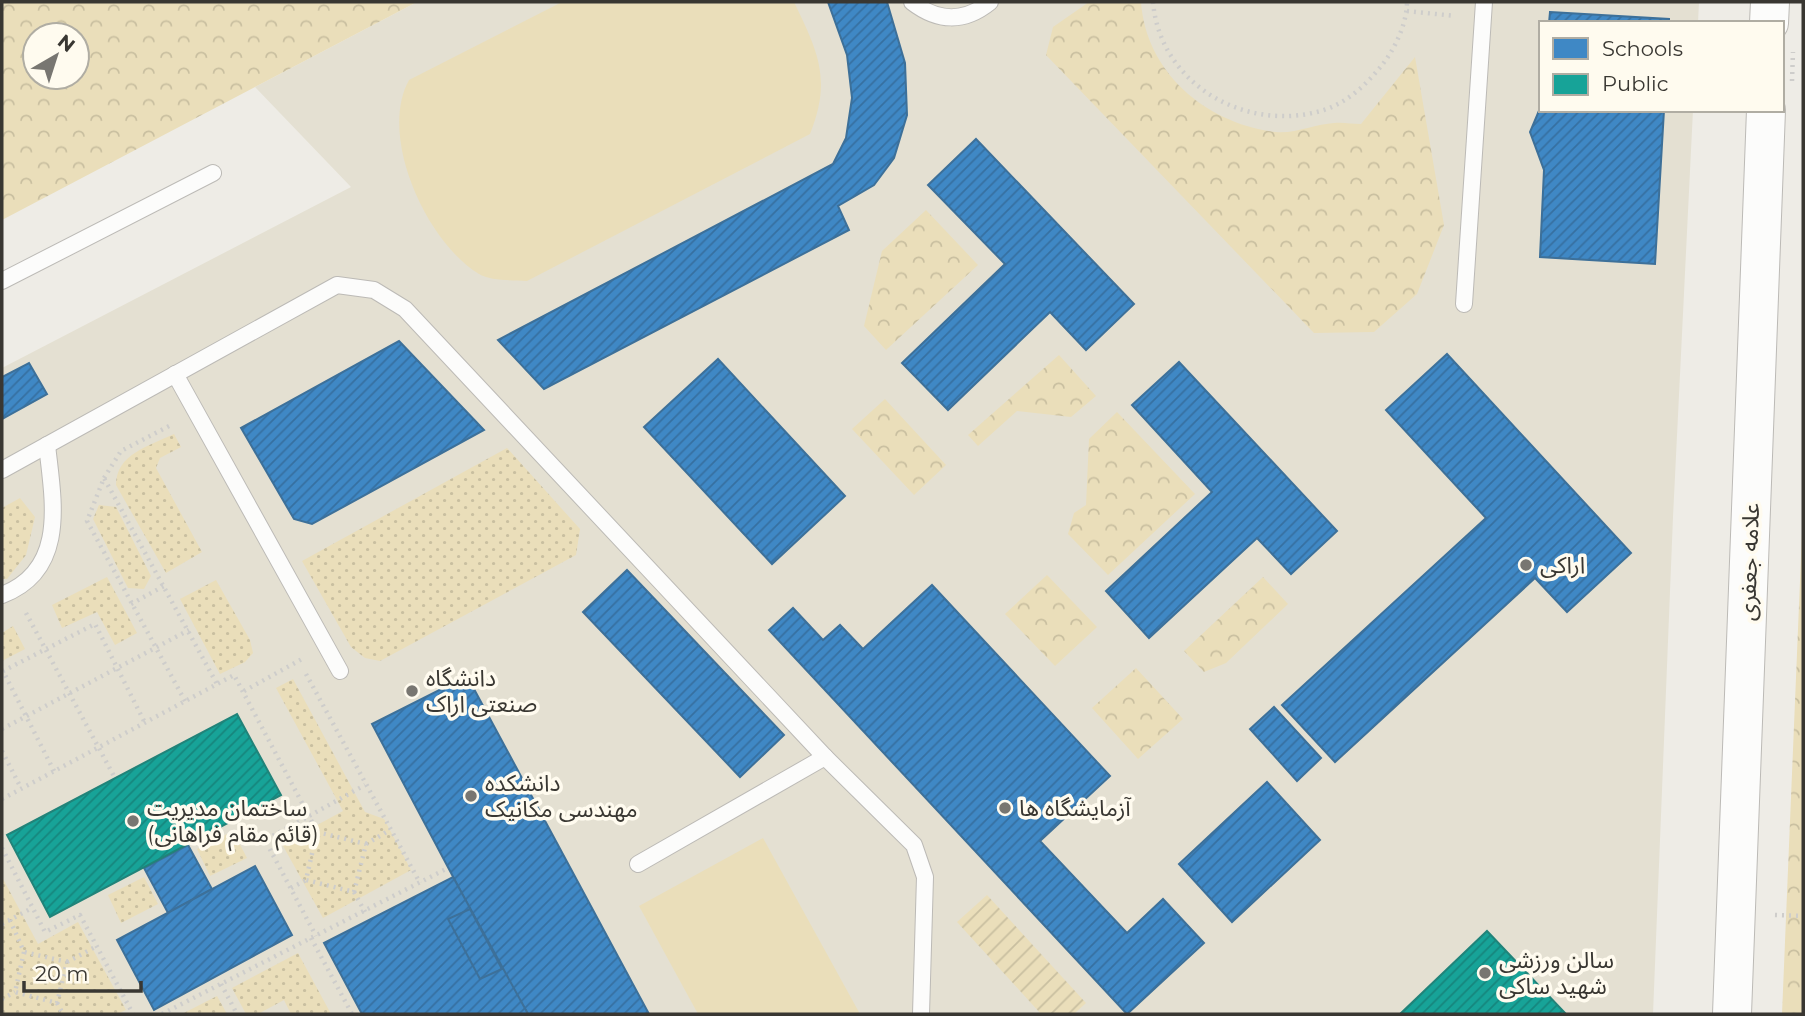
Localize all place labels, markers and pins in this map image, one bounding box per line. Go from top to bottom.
place label: اراکی [1540,551,1585,579]
marker: اراکی [1518,557,1534,573]
place label: دانشگاه صنعتی اراک [426,664,537,718]
marker: دانشگاه صنعتی اراک [404,683,420,699]
place label: دانشکده مهندسی مکانیک [485,769,638,823]
marker: دانشکده مهندسی مکانیک [463,788,479,804]
place label: ساختمان مدیریت (قائم مقام فراهانی) [147,794,319,852]
place label: آزمایشگاه ها [1019,794,1132,822]
marker: آزمایشگاه ها [997,800,1013,816]
marker: ساختمان مدیریت (قائم مقام فراهانی) [125,813,141,829]
place label: سالن ورزشی شهید ساکی [1499,946,1614,1000]
marker: سالن ورزشی شهید ساکی [1477,965,1493,981]

